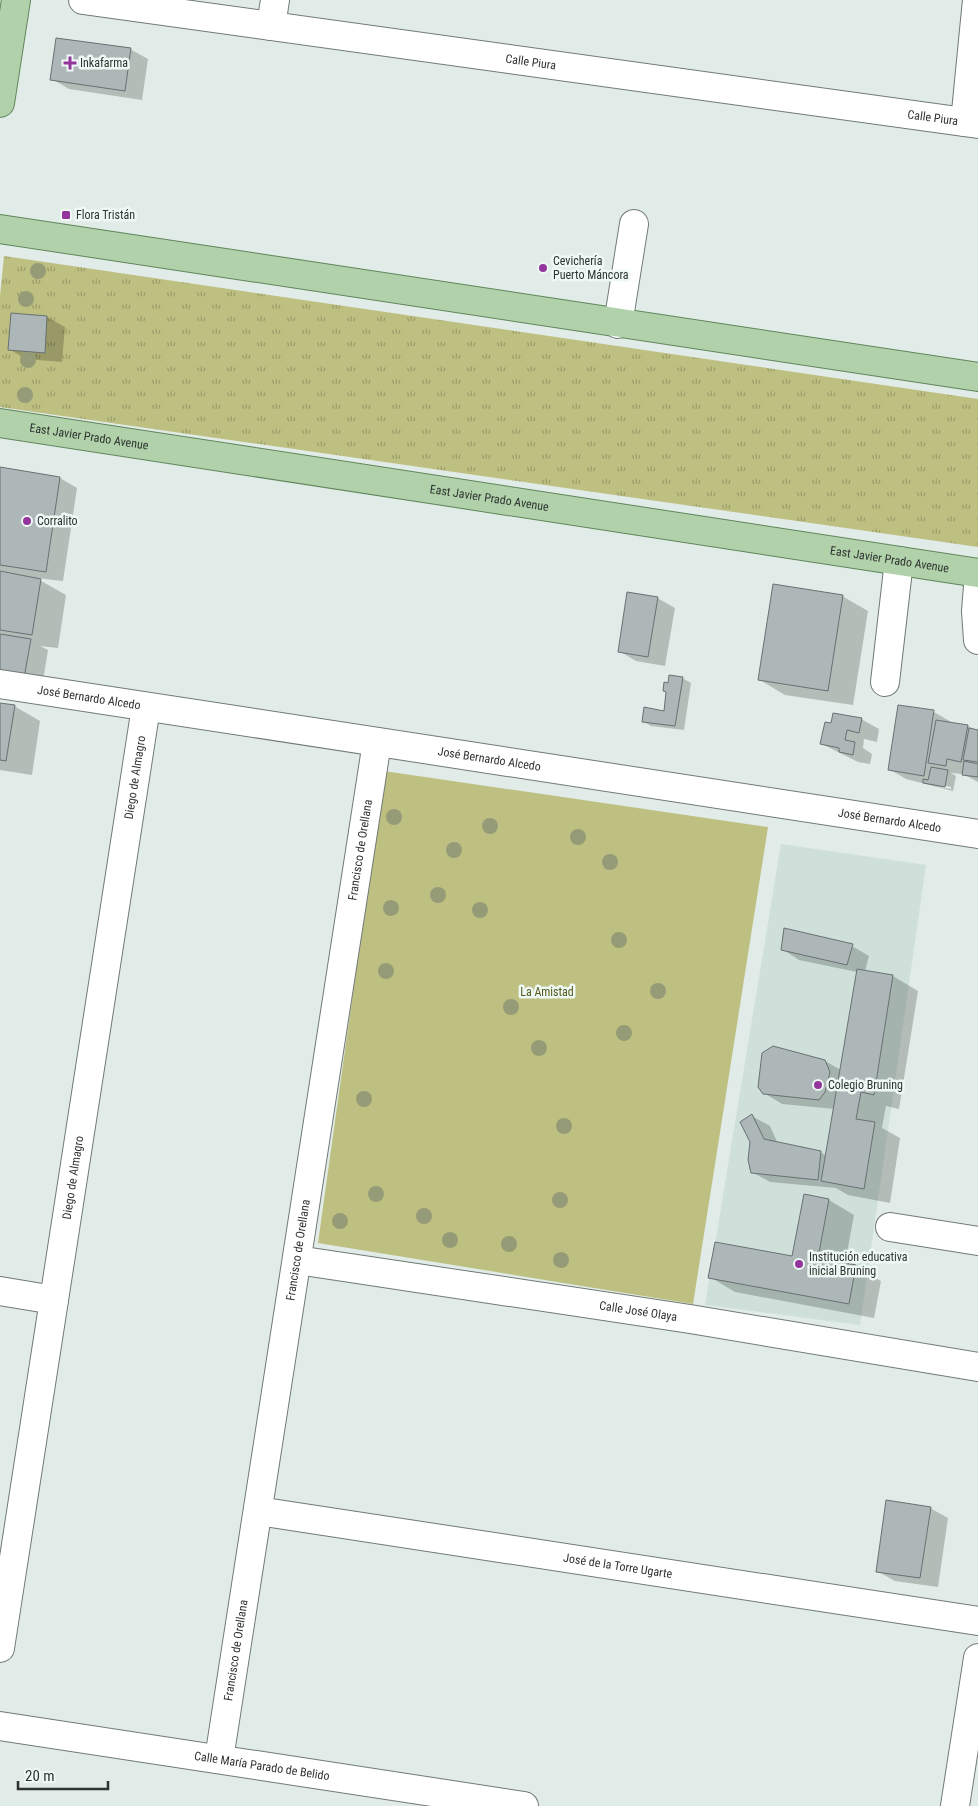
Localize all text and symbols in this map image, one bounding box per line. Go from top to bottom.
street label: Calle Piura [505,52,557,72]
place label: Inkafarma [80,56,128,70]
marker: Inkafarma [64,57,76,69]
street label: Calle Piura [907,107,959,128]
place label: Flora Tristán [76,208,135,222]
marker: Flora Tristán [60,209,72,221]
place label: Cevichería Puerto Máncora [553,254,629,282]
marker: Cevichería Puerto Máncora [537,262,549,274]
street label: East Javier Prado Avenue [29,421,150,453]
street label: East Javier Prado Avenue [429,482,550,514]
place label: Corralito [37,514,78,528]
marker: Corralito [21,515,33,527]
street label: East Javier Prado Avenue [829,543,950,576]
street label: José Bernardo Alcedo [36,683,142,712]
street label: Diego de Almagro [122,735,148,820]
street label: José Bernardo Alcedo [437,744,542,774]
street label: Francisco de Orellana [345,798,375,902]
street label: José Bernardo Alcedo [837,806,942,835]
park label: La Amistad [520,985,574,999]
place label: Colegio Bruning [828,1078,903,1092]
marker: Colegio Bruning [812,1079,824,1091]
street label: Diego de Almagro [60,1135,86,1220]
street label: Francisco de Orellana [283,1198,313,1302]
place label: Institución educativa inicial Bruning [809,1250,908,1278]
marker: Institución educativa inicial Bruning [793,1258,805,1270]
street label: Calle José Olaya [598,1298,678,1324]
street label: José de la Torre Ugarte [562,1551,674,1581]
street label: Francisco de Orellana [221,1598,251,1702]
street label: Calle María Parado de Belido [193,1749,331,1783]
scale bar [18,1758,108,1790]
text: 20 m [25,1767,55,1785]

